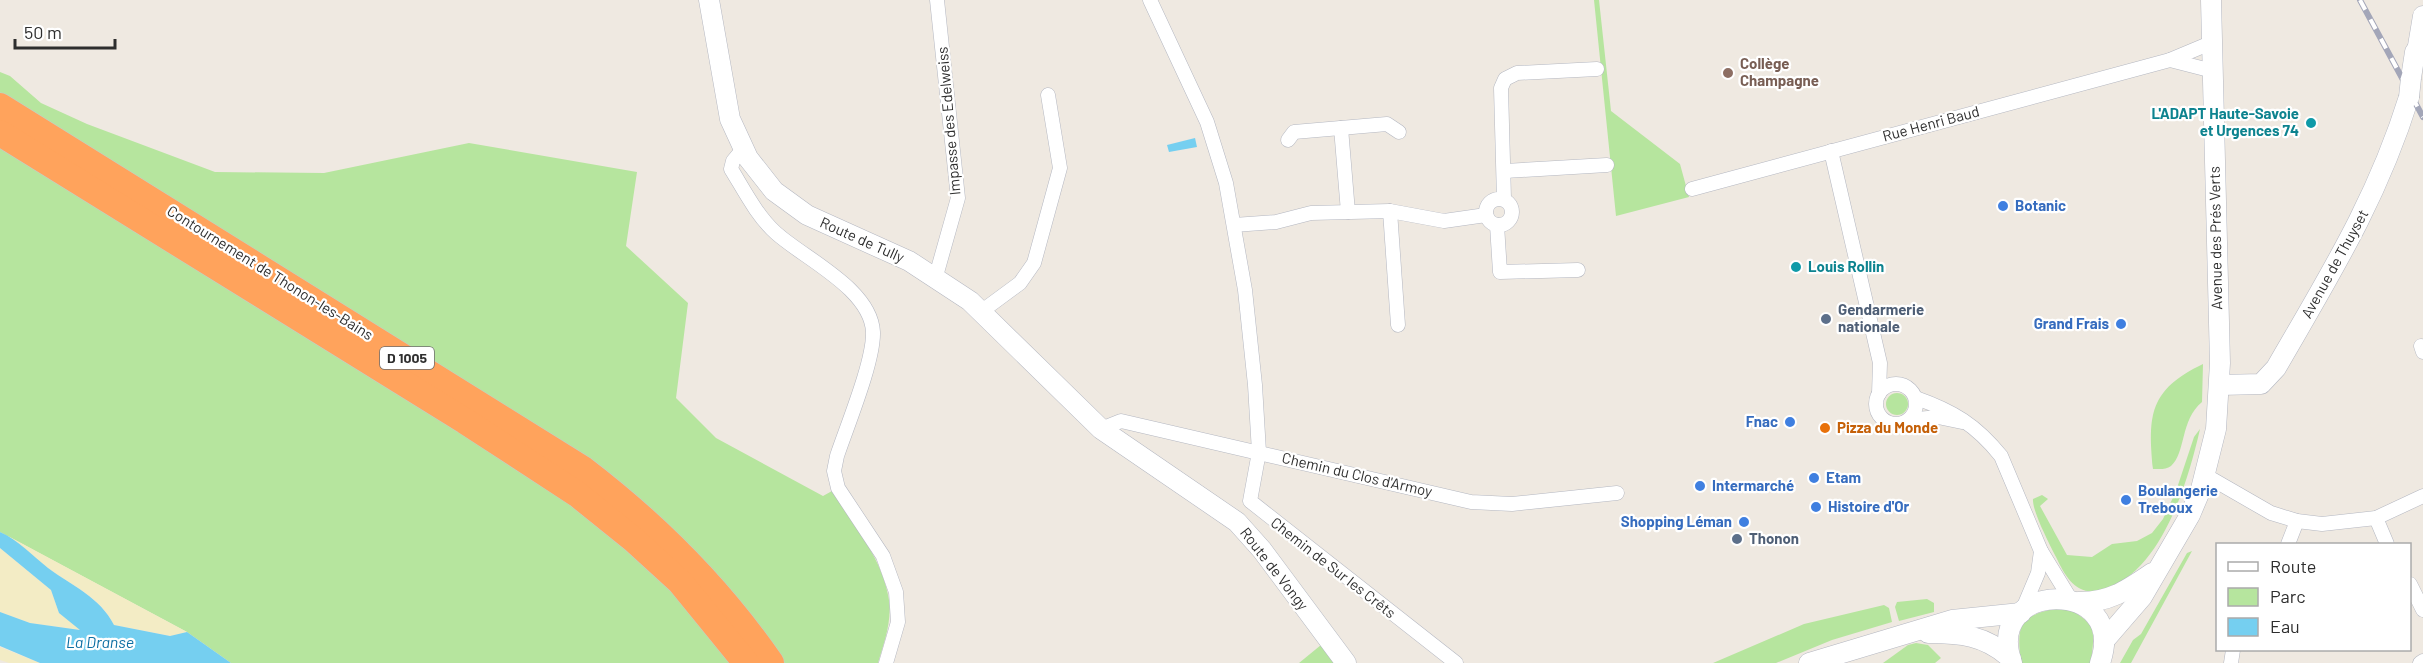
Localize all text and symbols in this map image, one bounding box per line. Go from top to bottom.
scale bar [15,12,116,50]
text: 50 m [24,21,62,43]
street label: Impasse des Edelweiss [933,46,963,196]
place label: Collège Champagne [1740,54,1819,89]
marker: Collège Champagne [1721,66,1735,80]
street label: Rue Henri Baud [1880,101,1981,145]
place label: L'ADAPT Haute-Savoie et Urgences 74 [2152,104,2299,139]
marker: L'ADAPT Haute-Savoie et Urgences 74 [2304,116,2318,130]
street label: Avenue des Prés Verts [2205,166,2225,310]
place label: Botanic [2015,196,2066,214]
marker: Botanic [1996,199,2010,213]
street label: Contournement de Thonon-les-Bains [164,201,377,343]
street label: Avenue de Thuyset [2297,206,2371,321]
street label: Route de Tully [817,212,907,266]
place label: Louis Rollin [1808,257,1884,275]
marker: Louis Rollin [1789,260,1803,274]
place label: Gendarmerie nationale [1838,300,1924,335]
marker: Gendarmerie nationale [1819,312,1833,326]
place label: Grand Frais [2034,314,2109,332]
marker: Grand Frais [2114,317,2128,331]
road number: D 1005 [380,347,434,369]
place label: Fnac [1746,412,1778,430]
marker: Fnac [1783,415,1797,429]
place label: Pizza du Monde [1837,418,1938,436]
marker: Pizza du Monde [1818,421,1832,435]
street label: Chemin du Clos d'Armoy [1280,448,1434,500]
place label: Etam [1826,468,1861,486]
marker: Etam [1807,471,1821,485]
place label: Intermarché [1712,476,1794,494]
marker: Intermarché [1693,479,1707,493]
place label: Boulangerie Treboux [2138,481,2218,516]
marker: Boulangerie Treboux [2119,493,2133,507]
place label: Histoire d'Or [1828,497,1910,515]
marker: Histoire d'Or [1809,500,1823,514]
place label: Shopping Léman [1621,512,1732,530]
street label: Chemin de Sur les Crêts [1268,513,1400,622]
marker: Shopping Léman [1737,515,1751,529]
street label: Route de Vongy [1237,523,1313,613]
place label: Thonon [1749,529,1799,547]
marker: Thonon [1730,532,1744,546]
legend [2216,543,2411,651]
text: Route [2270,555,2316,577]
text: Parc [2270,585,2306,607]
text: Eau [2270,615,2300,637]
water label: La Dranse [66,632,134,651]

